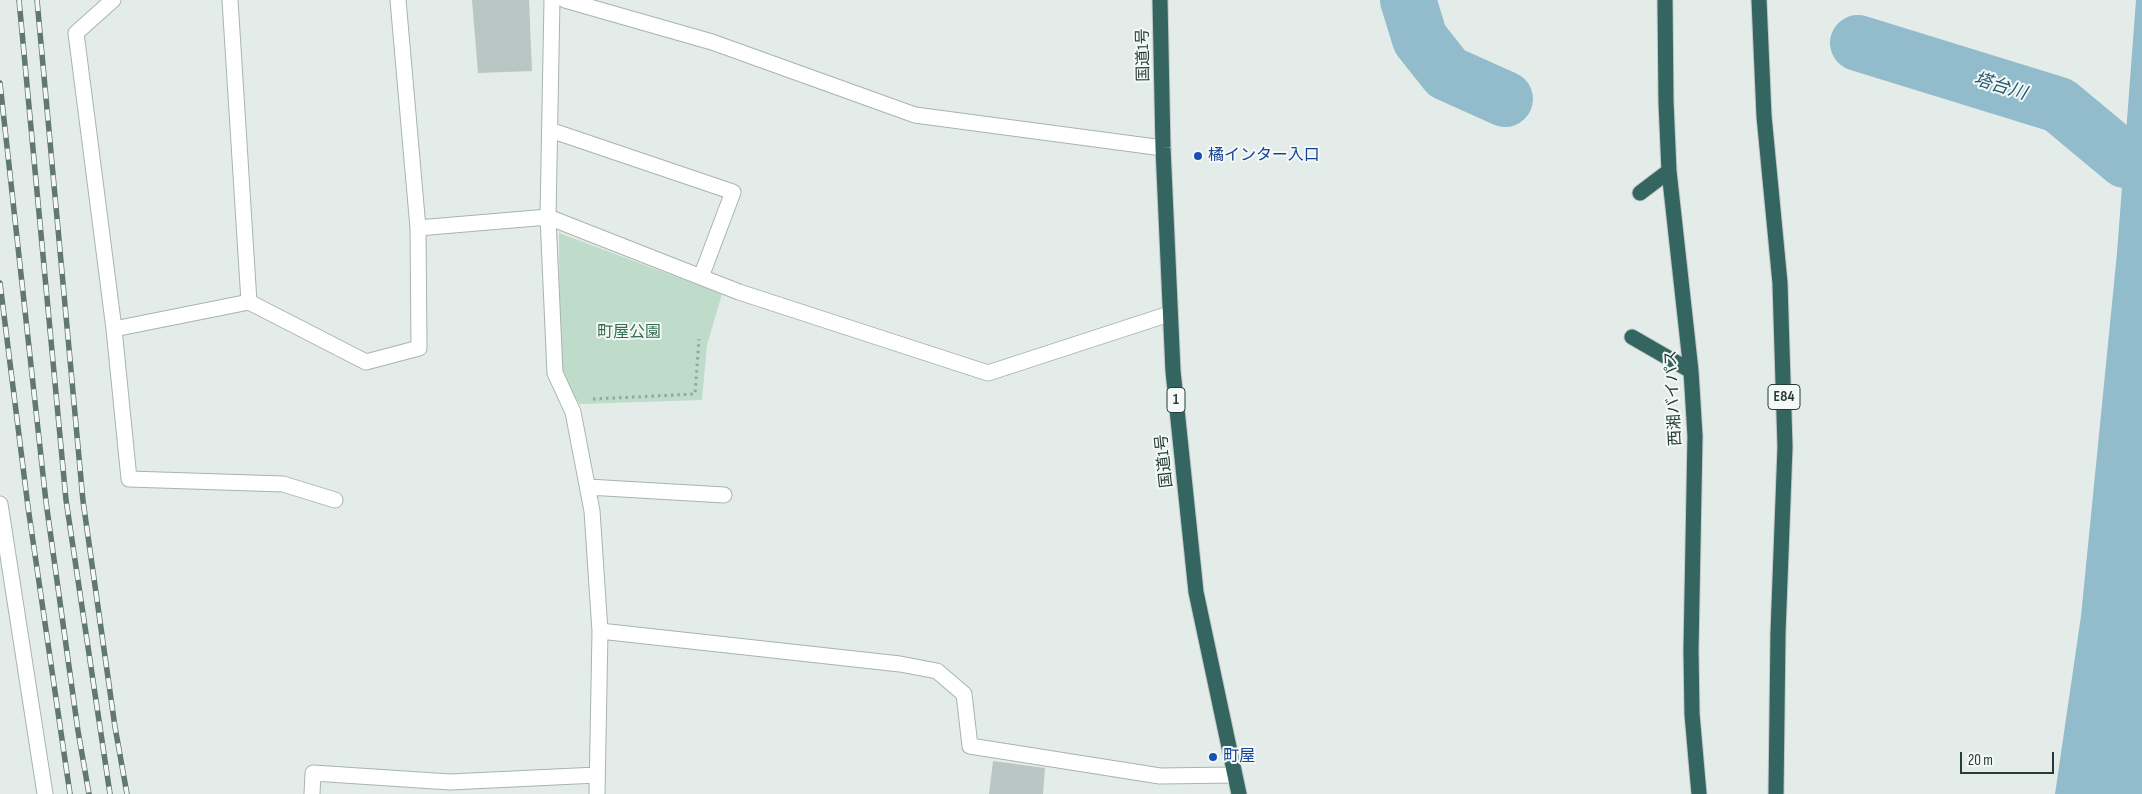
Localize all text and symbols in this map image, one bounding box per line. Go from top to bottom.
street label: 国道1号 [1134,28,1154,82]
water label: 塔台川 [1971,69,2029,105]
place label: 橘インター入口 [1208,146,1320,166]
marker: 橘インター入口 [1192,150,1204,162]
park label: 町屋公園 [597,323,661,343]
street label: 西湘バイパス [1662,350,1686,446]
road number: E84 [1768,384,1800,410]
road number: 1 [1167,388,1185,412]
street label: 国道1号 [1153,433,1177,489]
scale bar [1962,742,2056,774]
place label: 町屋 [1223,747,1255,767]
marker: 町屋 [1207,751,1219,763]
text: 20 m [1968,751,1993,770]

